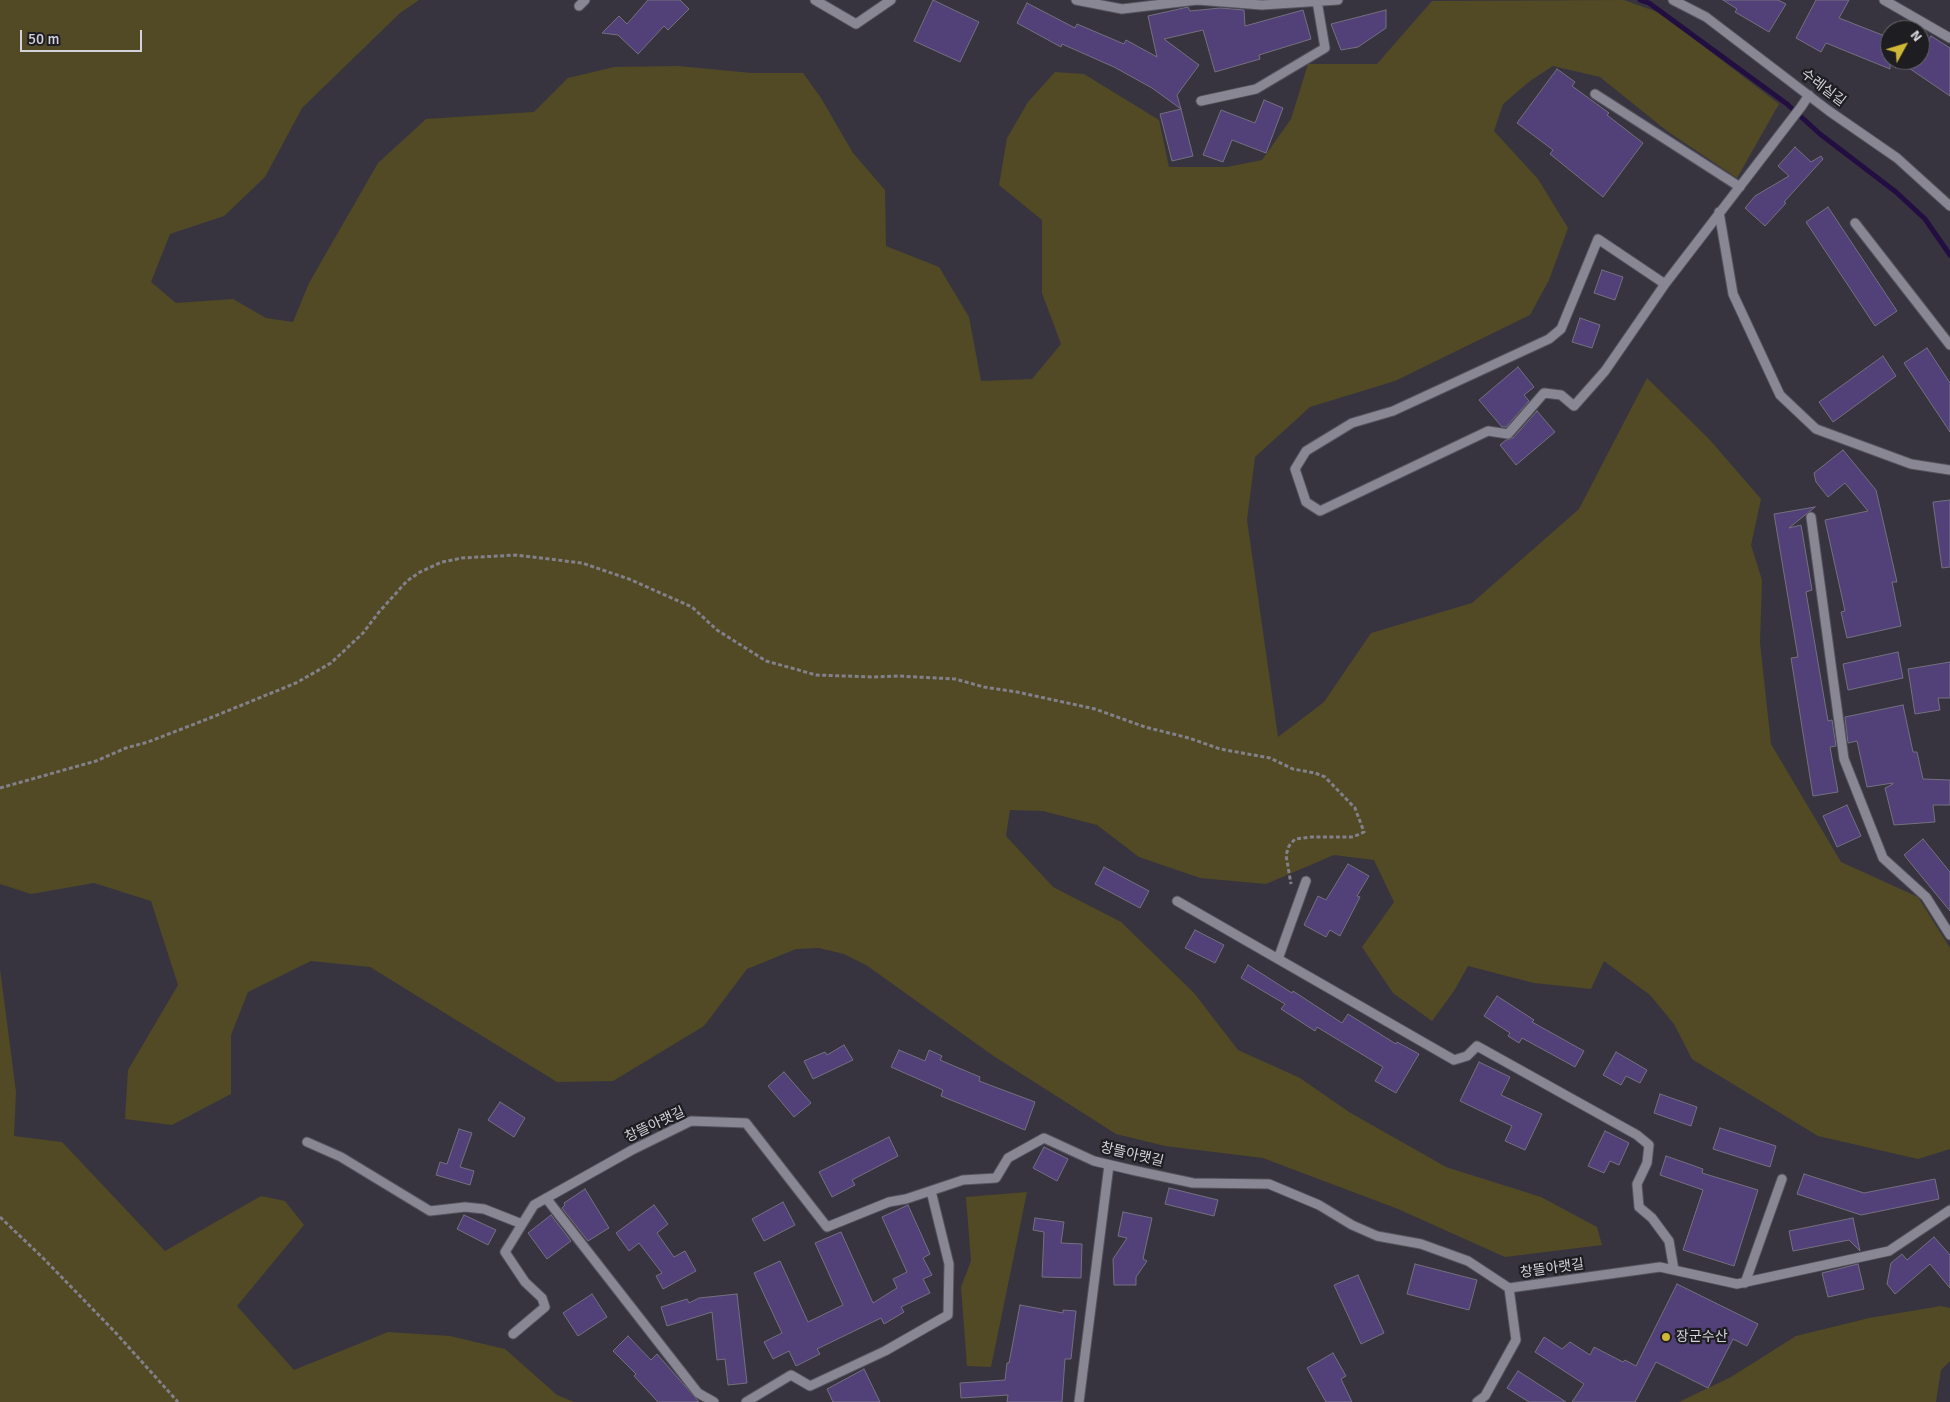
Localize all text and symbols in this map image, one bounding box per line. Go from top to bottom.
scale bar [22,20,145,52]
north arrow [1880,20,1930,70]
text: N [1907,27,1926,45]
text: 50 m [28,30,59,48]
street label: 수레실길 [1797,66,1849,110]
street label: 창뜰아랫길 [622,1104,688,1146]
street label: 창뜰아랫길 [1099,1140,1165,1170]
street label: 창뜰아랫길 [1519,1256,1585,1282]
place label: 장군수산 [1676,1329,1728,1345]
marker: 장군수산 [1660,1331,1672,1343]

